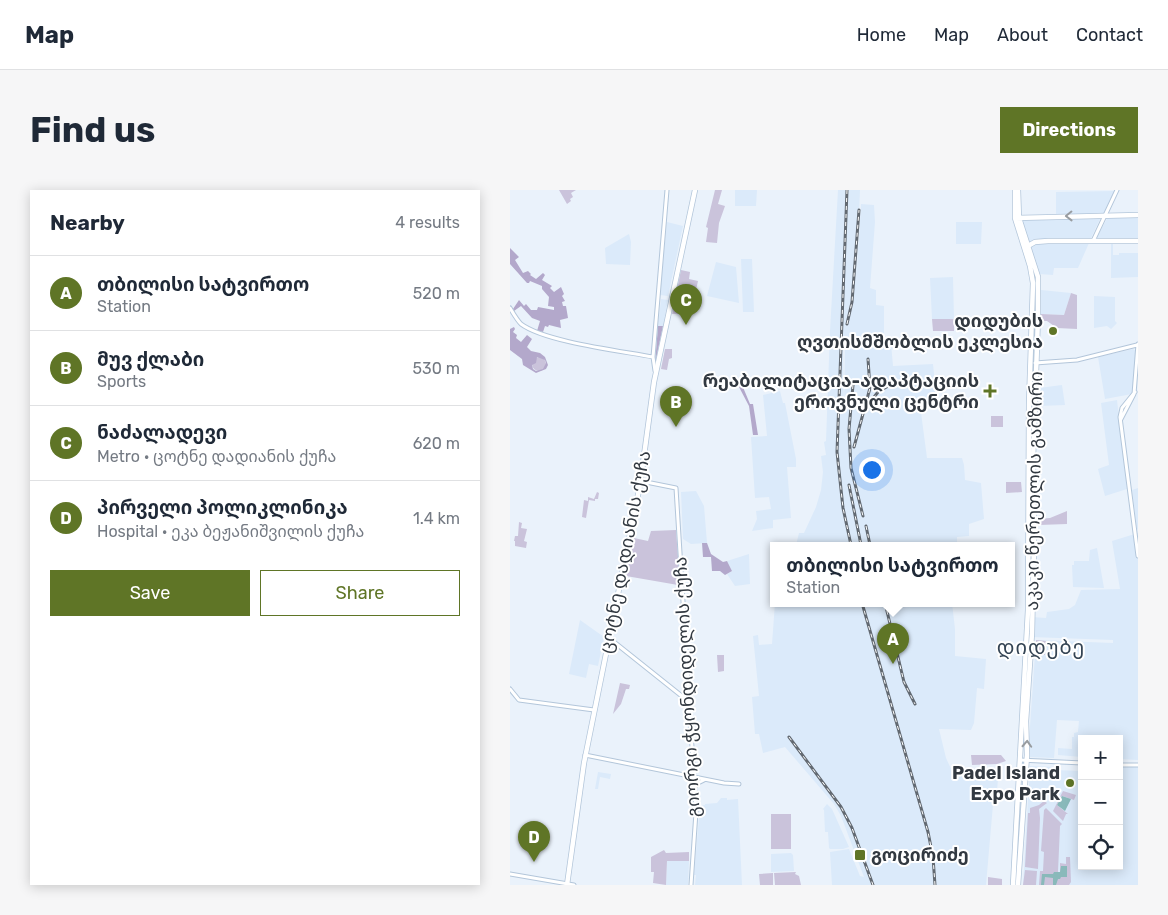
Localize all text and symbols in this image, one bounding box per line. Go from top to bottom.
text: Map [25,21,74,49]
text: Home [857,24,906,46]
text: Map [934,24,969,46]
text: About [997,24,1048,46]
text: Contact [1076,24,1143,46]
button: Directions [1000,107,1138,153]
text: Find us [30,109,155,151]
text: Nearby [50,210,125,235]
one-way arrow [1065,211,1072,221]
text: 4 results [395,213,460,232]
text: თბილისი სატვირთო [97,273,309,296]
text: A [60,284,72,303]
text: 520 m [413,284,460,303]
pin: C [670,284,702,325]
text: Station [97,297,151,316]
place label: დიდუბის ღვთისმშობლის ეკლესია [797,310,1043,353]
marker: დიდუბის ღვთისმშობლის ეკლესია [1047,325,1059,337]
text: მუვ ქლაბი [97,348,204,371]
text: B [60,359,72,378]
text: 530 m [413,359,460,378]
place label: რეაბილიტაცია-ადაპტაციის ეროვნული ცენტრი [703,370,979,413]
street label: აკაკი წერეთლის გამზირი [1021,371,1047,611]
text: Sports [97,372,146,391]
marker: რეაბილიტაცია-ადაპტაციის ეროვნული ცენტრი [983,384,997,398]
pin: B [660,386,692,427]
text: ნაძალადევი [97,421,227,444]
text: C [60,434,72,453]
text: 620 m [413,434,460,453]
text: Metro · ცოტნე დადიანის ქუჩა [97,447,336,466]
street label: ცოტნე დადიანის ქუჩა [595,449,655,655]
your location [859,457,885,483]
text: პირველი პოლიკლინიკა [97,496,348,519]
text: D [60,509,72,528]
text: 1.4 km [413,509,460,528]
text: Hospital · ეკა ბეჟანიშვილის ქუჩა [97,522,364,541]
popup [770,542,1015,607]
text: თბილისი სატვირთო [786,554,999,577]
street label: გიორგი ჭყონდიდელის ქუჩა [669,556,705,818]
button: Save [50,570,250,616]
button: Share [260,570,460,616]
text: Station [786,578,840,597]
pin: A [877,623,909,664]
district label: დიდუბე [997,635,1085,660]
map controls [1078,735,1123,870]
button: + [1078,735,1123,780]
one-way arrow [1022,740,1033,748]
place label: Padel Island Expo Park [952,762,1060,805]
marker: Padel Island Expo Park [1064,777,1076,789]
button: − [1078,780,1123,825]
pin: D [518,821,550,862]
button: locate [1078,825,1123,870]
place label: გოცირიძე [871,844,969,866]
marker: გოცირიძე [853,848,867,862]

